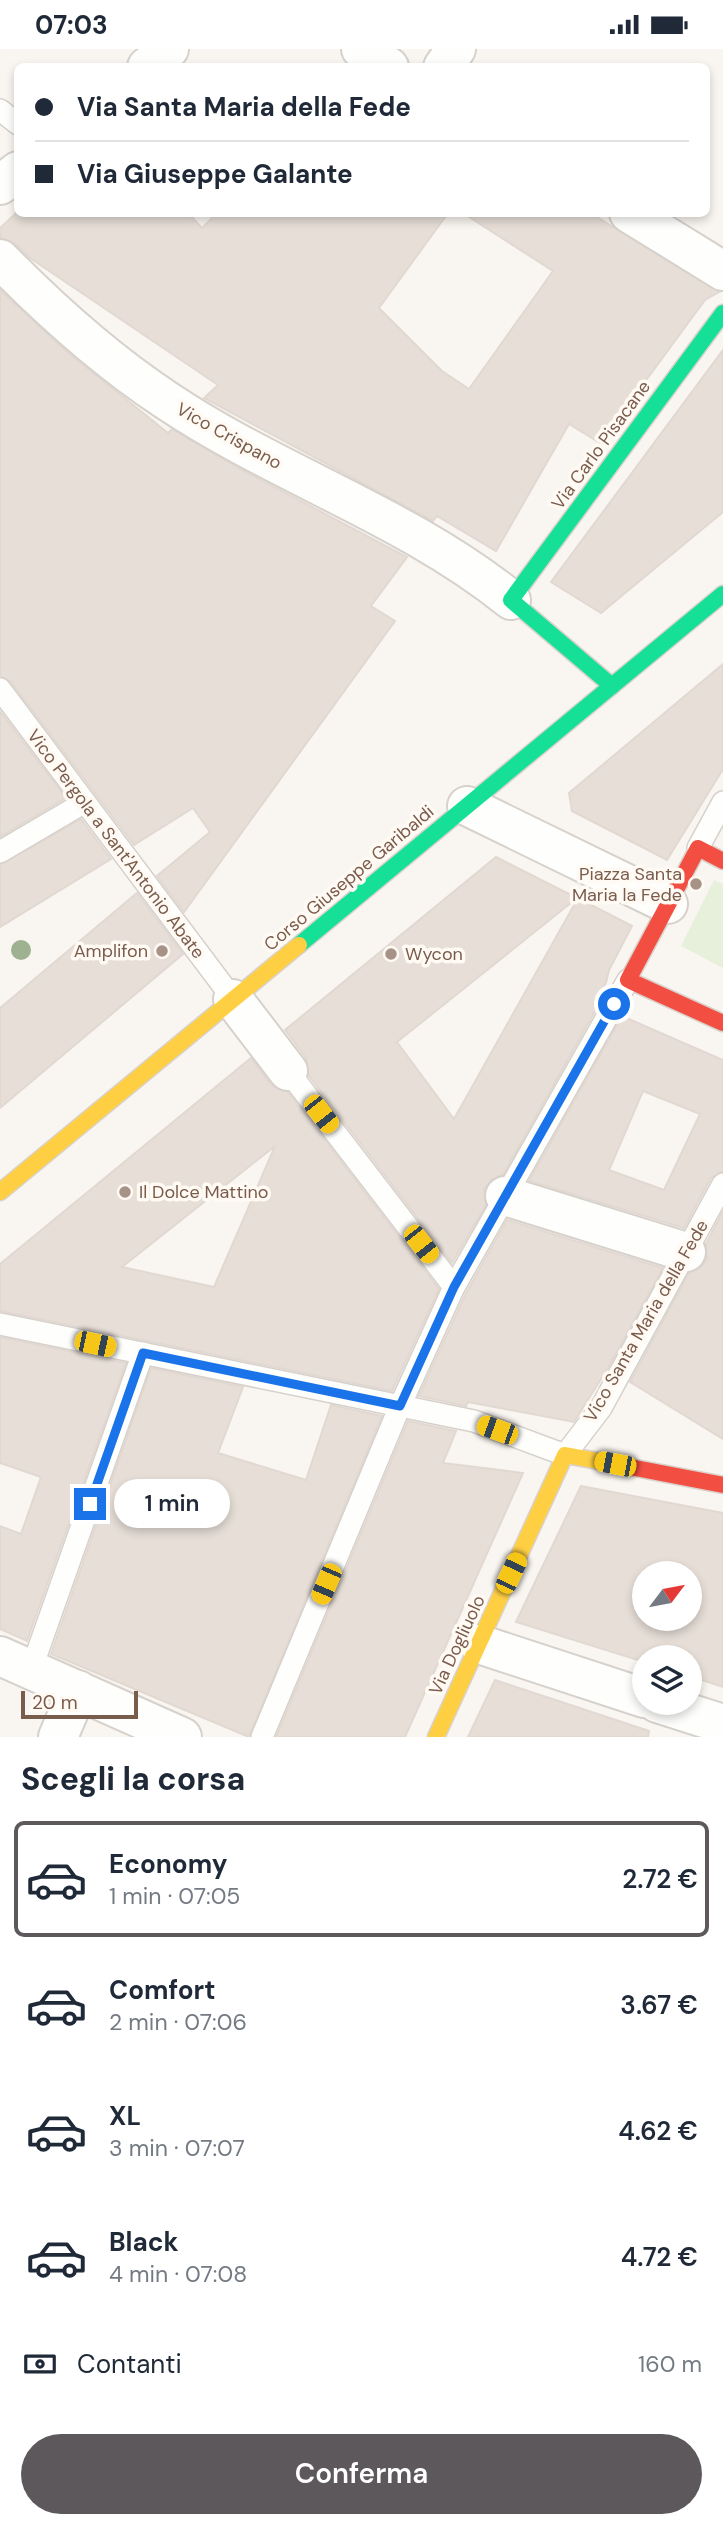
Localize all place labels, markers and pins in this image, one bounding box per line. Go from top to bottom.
place label: Piazza Santa Maria la Fede [572,862,682,907]
marker: Piazza Santa Maria la Fede [688,876,704,892]
place label: Amplifon [74,939,148,963]
place label: Wycon [405,942,463,966]
marker: Amplifon [154,943,170,959]
marker: Wycon [383,946,399,962]
place label: Il Dolce Mattino [139,1180,269,1204]
marker: Il Dolce Mattino [117,1184,133,1200]

